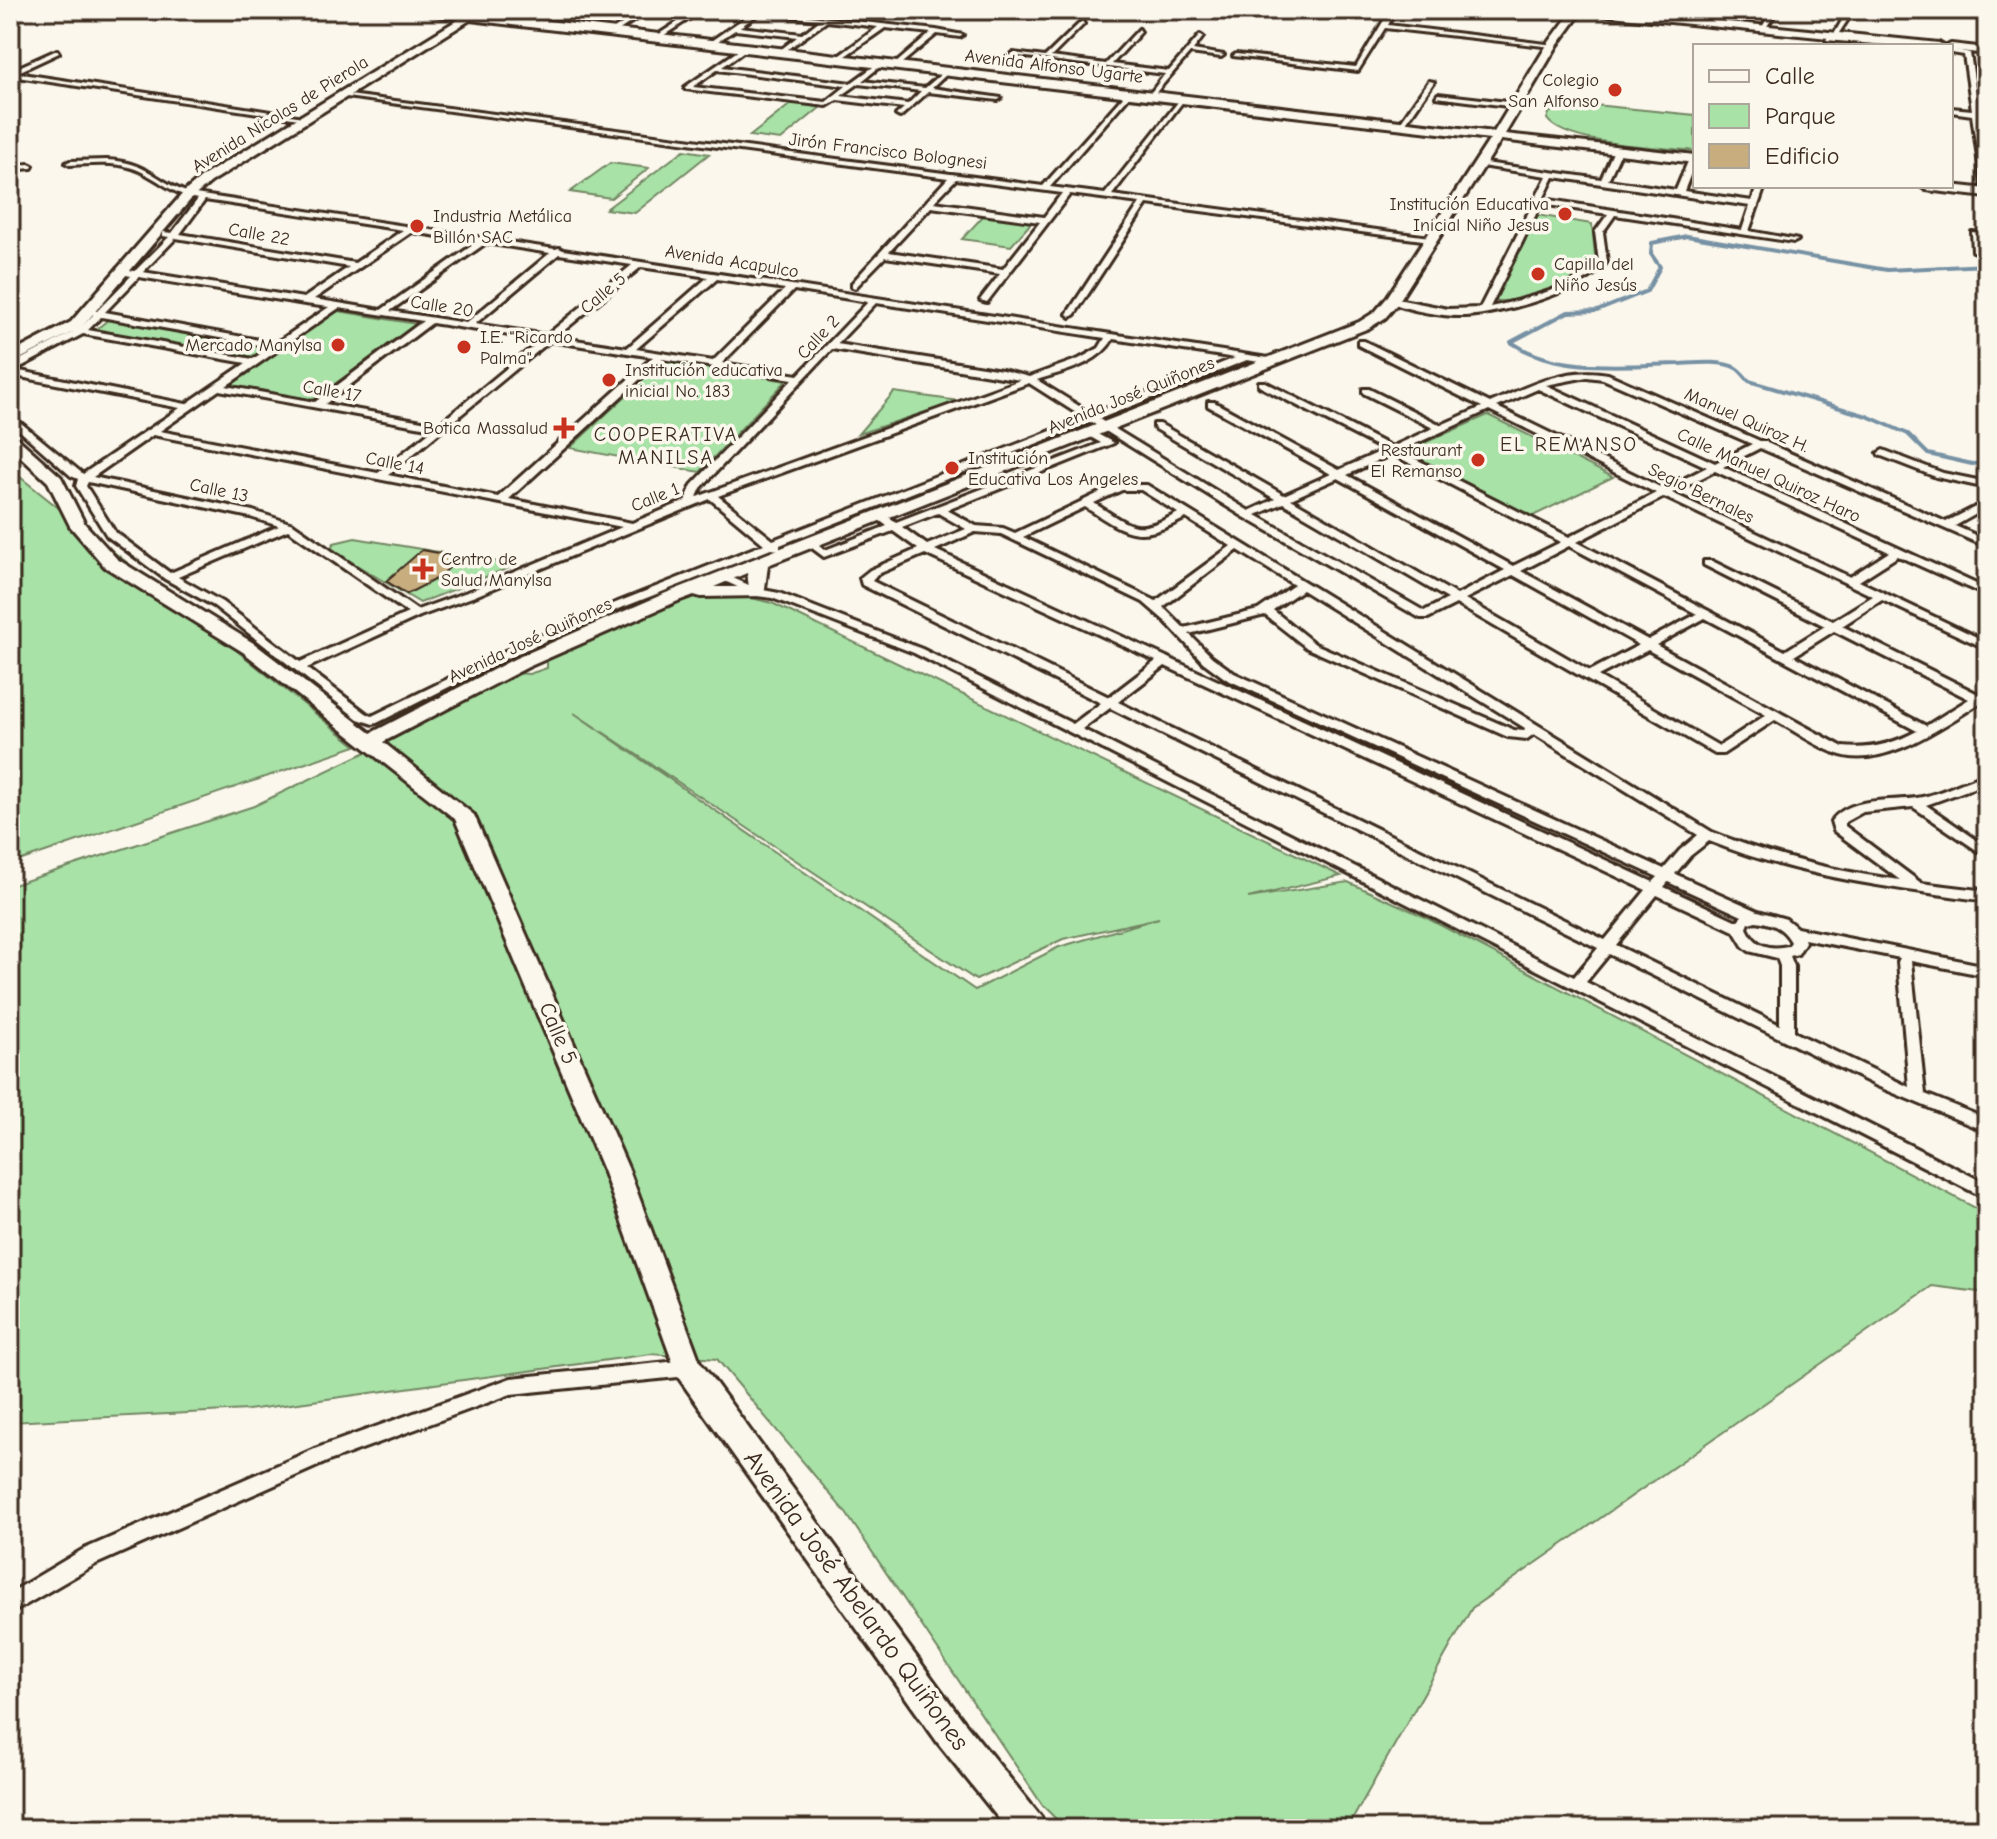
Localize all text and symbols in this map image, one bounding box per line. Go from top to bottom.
legend [1693,44,1953,188]
street label: Avenida Alfonso Ugarte [964,45,1144,88]
street label: Avenida Nicolas de Pierola [188,52,372,177]
text: Calle [1765,62,1815,90]
place label: Colegio San Alfonso [1508,70,1599,112]
marker: Colegio San Alfonso [1606,81,1624,99]
text: Parque [1765,102,1836,130]
street label: Jirón Francisco Bolognesi [788,129,988,174]
text: Edificio [1765,142,1840,170]
place label: Institución Educativa Inicial Niño Jesus [1389,194,1549,236]
marker: Institución Educativa Inicial Niño Jesus [1556,205,1574,223]
place label: Industria Metálica Billón SAC [433,206,572,248]
marker: Industria Metálica Billón SAC [408,217,426,235]
street label: Calle 22 [227,219,291,250]
street label: Avenida Acapulco [664,241,800,282]
place label: Capilla del Niño Jesús [1554,254,1637,296]
marker: Capilla del Niño Jesús [1529,265,1547,283]
street label: Calle 5 [576,268,630,318]
street label: Calle 20 [409,291,475,322]
street label: Calle 2 [793,311,844,364]
place label: I.E. "Ricardo Palma" [480,327,573,369]
place label: Mercado Manylsa [185,335,322,356]
marker: Mercado Manylsa [329,336,347,354]
marker: I.E. "Ricardo Palma" [455,338,473,356]
street label: Avenida José Quiñones [1045,352,1217,438]
place label: Institución educativa inicial No. 183 [625,360,783,402]
marker: Institución educativa inicial No. 183 [600,371,618,389]
street label: Calle 17 [301,376,363,407]
street label: Manuel Quiroz H. [1681,384,1812,457]
place label: Botica Massalud [423,418,548,439]
marker: Botica Massalud [555,419,573,437]
district label: COOPERATIVA MANILSA [594,423,738,469]
street label: Calle Manuel Quiroz Haro [1674,424,1864,527]
district label: EL REMANSO [1500,433,1638,456]
place label: Restaurant El Remanso [1371,440,1463,482]
street label: Calle 14 [364,448,426,479]
place label: Institución Educativa Los Angeles [968,448,1138,490]
marker: Restaurant El Remanso [1469,451,1487,469]
marker: Institución Educativa Los Angeles [943,459,961,477]
street label: Segio Bernales [1644,459,1757,528]
street label: Calle 13 [188,474,250,507]
street label: Calle 1 [628,478,682,517]
place label: Centro de Salud Manylsa [441,549,552,591]
marker: Centro de Salud Manylsa [412,558,434,580]
street label: Avenida José Quiñones [445,593,615,687]
street label: Calle 5 [533,998,583,1068]
street label: Avenida José Abelardo Quiñones [737,1445,975,1756]

